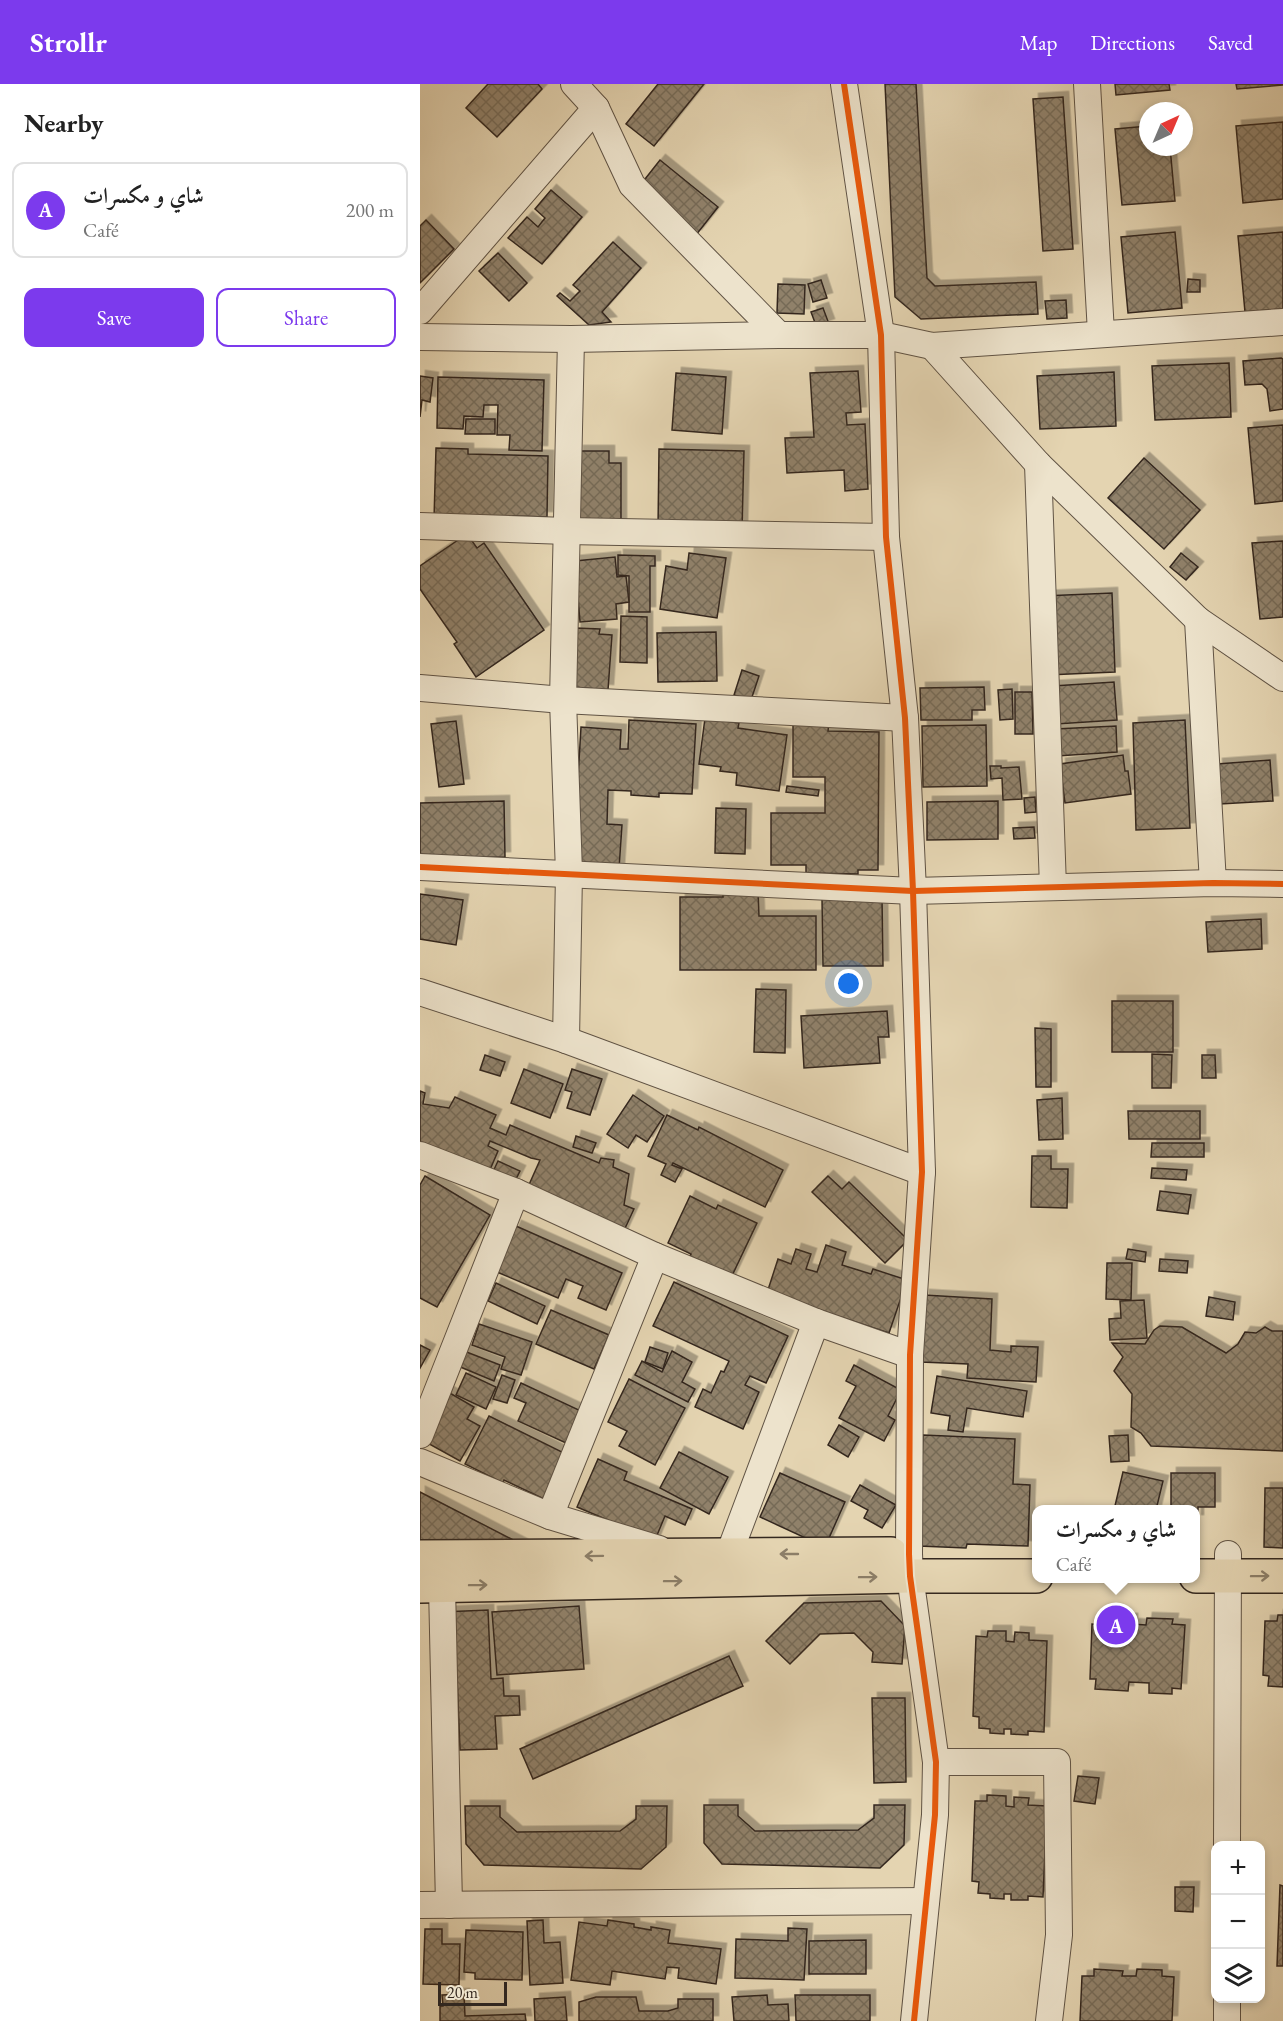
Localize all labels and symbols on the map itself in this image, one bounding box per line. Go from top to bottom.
north arrow [1139,102,1193,156]
your location [834,969,863,998]
one-way arrow [780,1548,800,1560]
one-way arrow [585,1550,605,1562]
one-way arrow [1250,1570,1270,1582]
one-way arrow [858,1571,878,1583]
one-way arrow [663,1575,683,1587]
one-way arrow [468,1579,488,1591]
pin: A [1096,1602,1136,1648]
scale bar [438,1979,507,2006]

